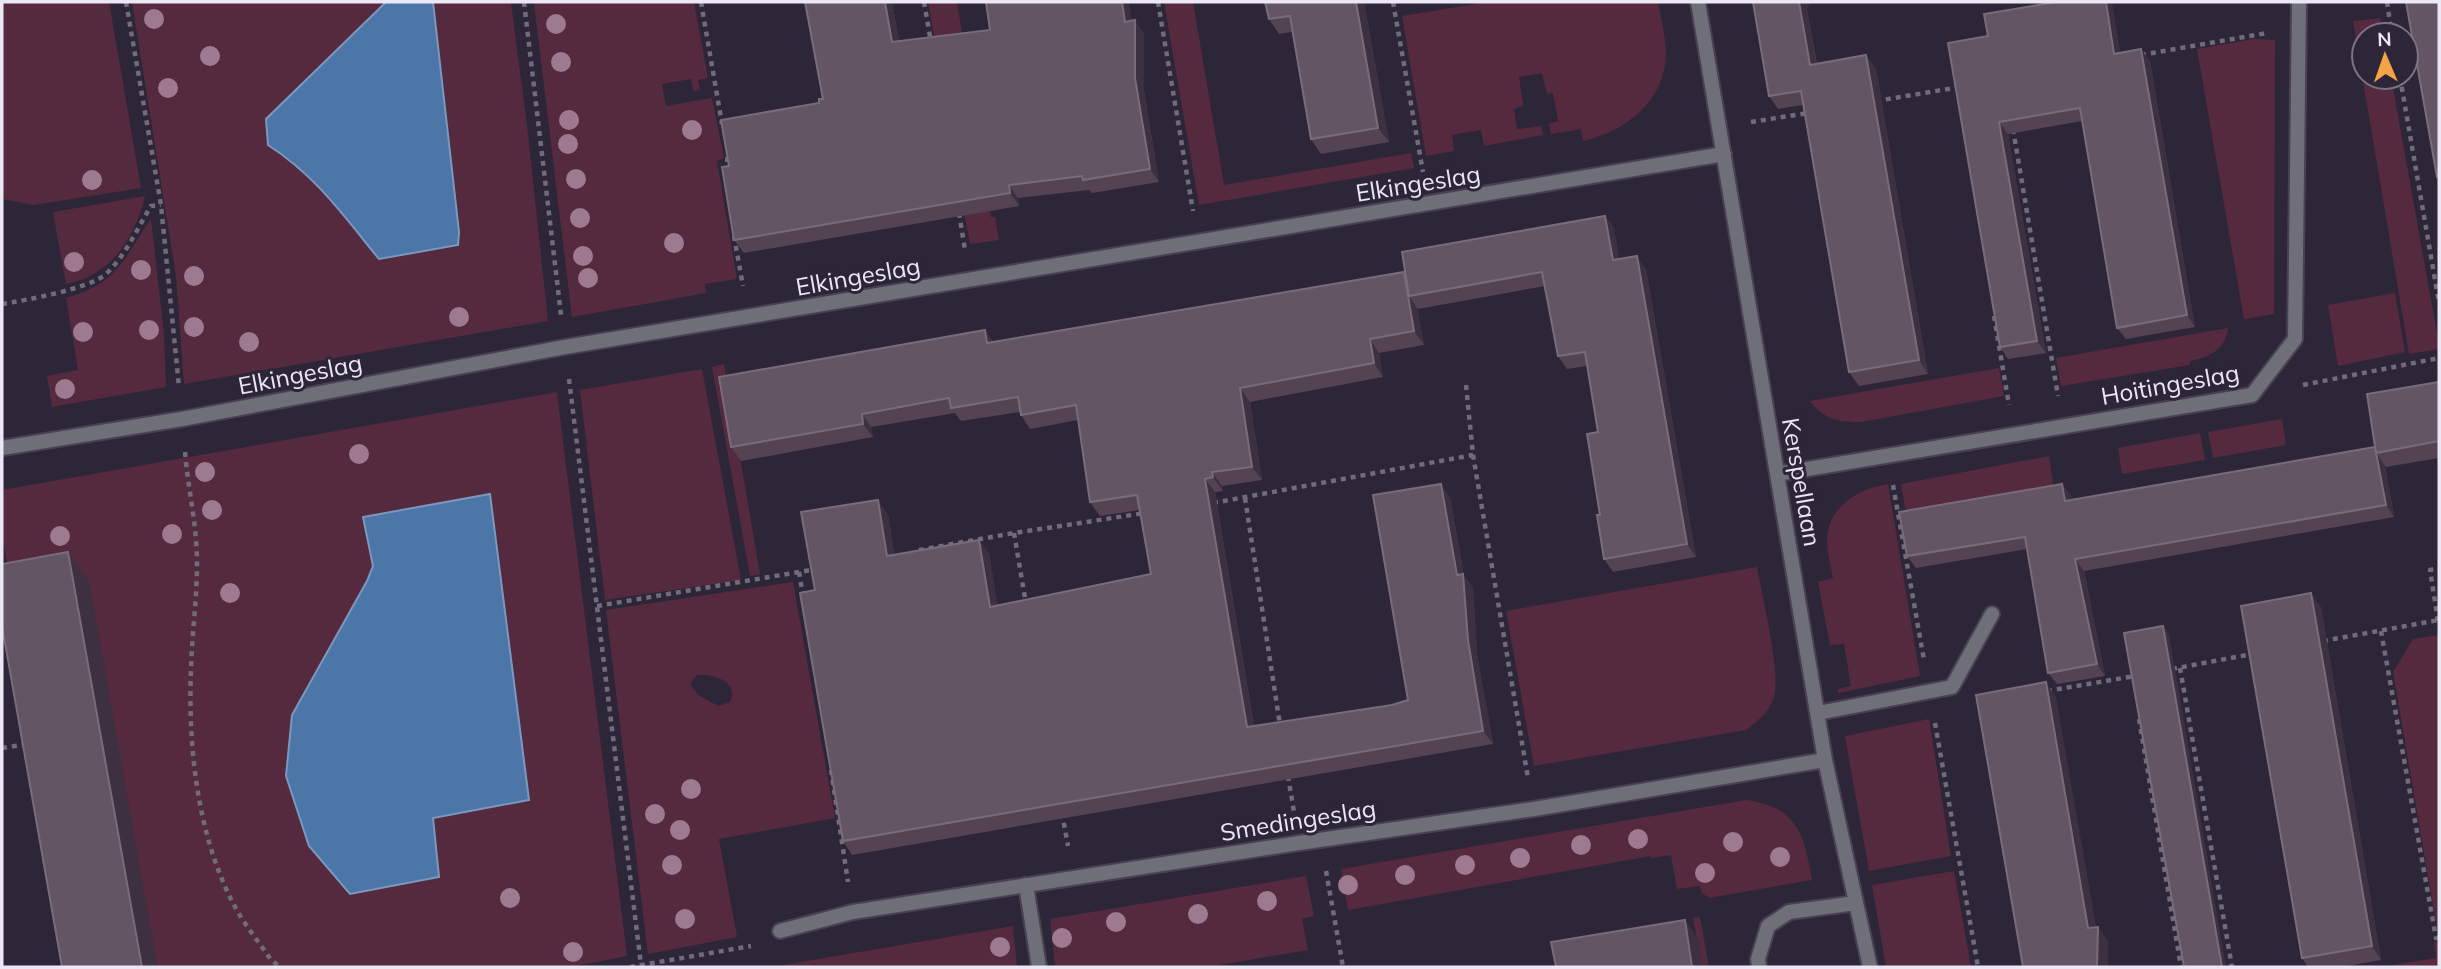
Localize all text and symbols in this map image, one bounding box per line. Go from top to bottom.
north arrow [2350,21,2420,91]
text: N [2377,27,2392,51]
street label: Elkingeslag [1353,158,1483,208]
street label: Elkingeslag [793,250,923,302]
street label: Elkingeslag [235,347,365,401]
street label: Hoitingeslag [2098,357,2242,411]
street label: Kerspellaan [1776,415,1828,549]
street label: Smedingeslag [1218,793,1378,847]

